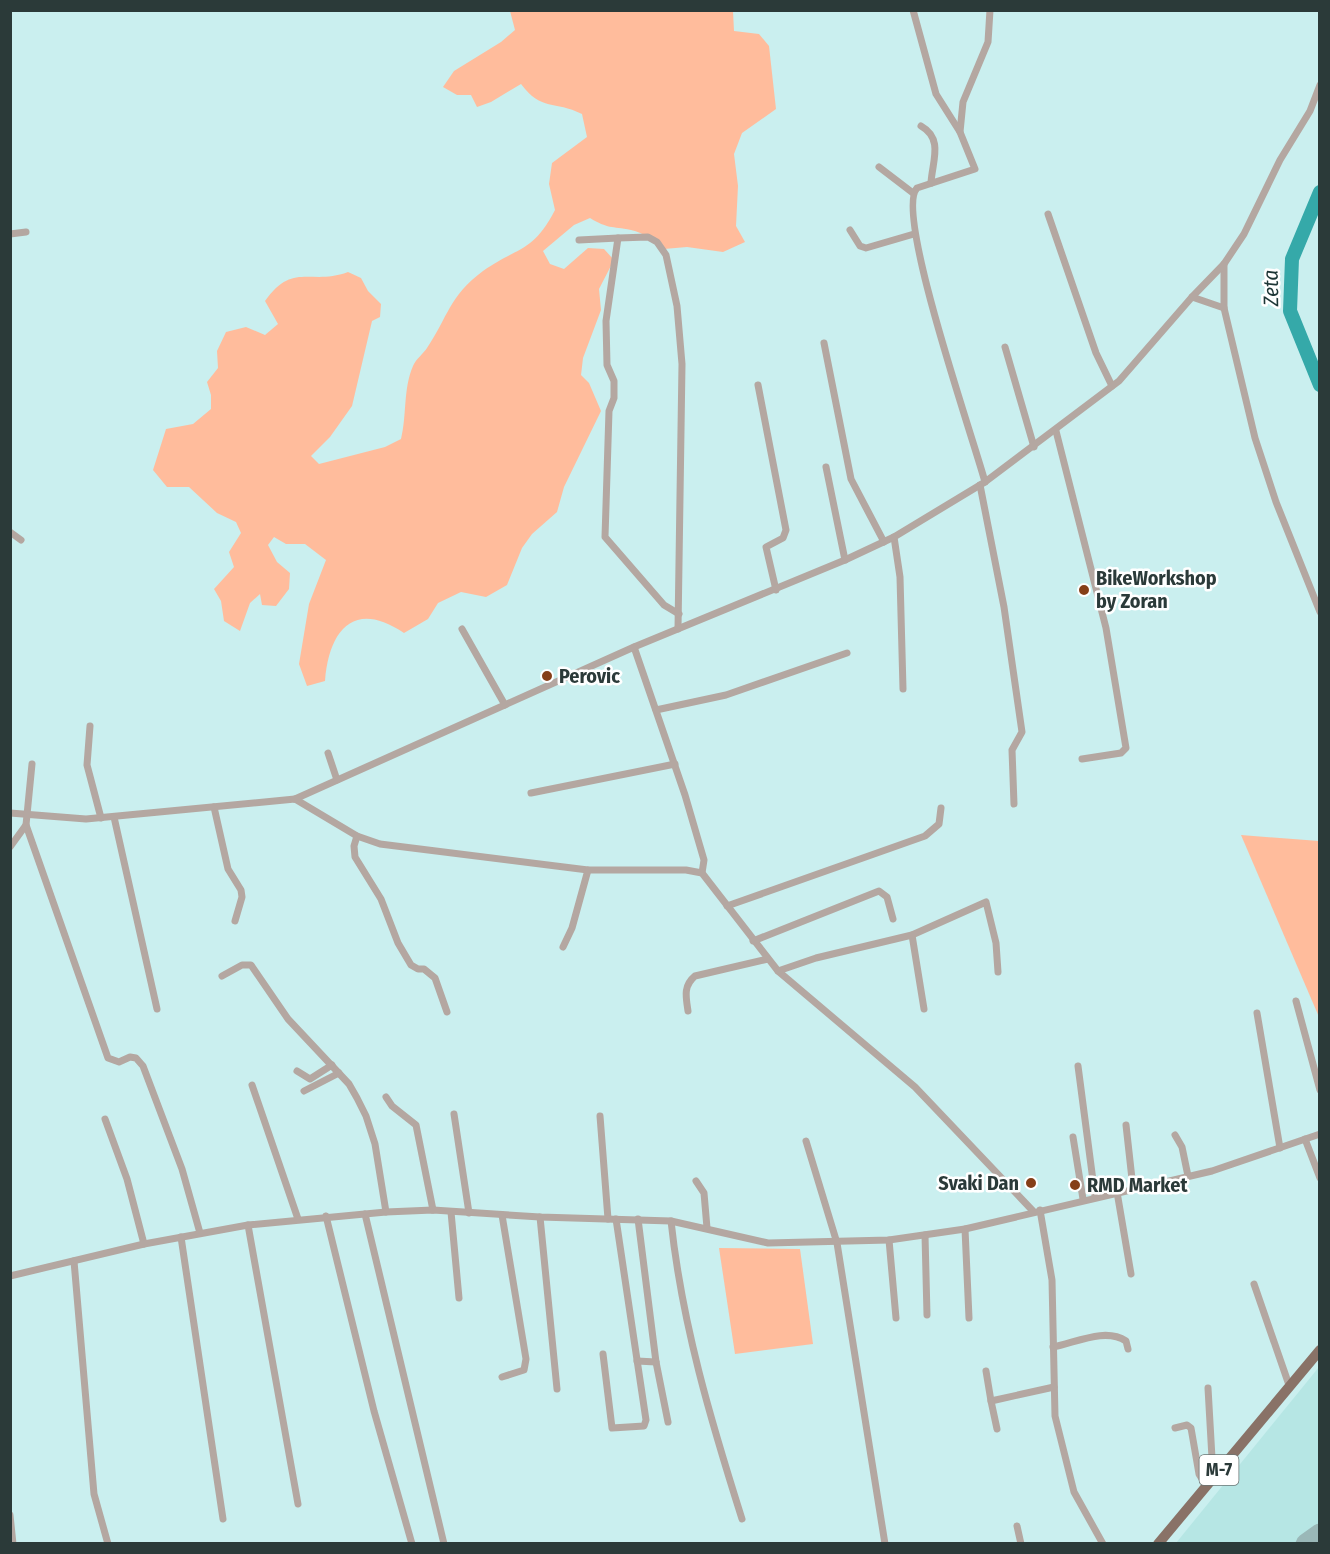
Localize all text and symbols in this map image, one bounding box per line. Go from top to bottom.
water label: Zeta [1258,269,1284,308]
place label: BikeWorkshop by Zoran [1096,566,1217,613]
marker: BikeWorkshop by Zoran [1077,583,1091,597]
place label: Perovic [559,664,620,688]
marker: Perovic [540,669,554,683]
place label: Svaki Dan [938,1171,1019,1195]
place label: RMD Market [1087,1173,1188,1197]
marker: Svaki Dan [1024,1176,1038,1190]
marker: RMD Market [1068,1178,1082,1192]
road number: M-7 [1200,1455,1238,1485]

